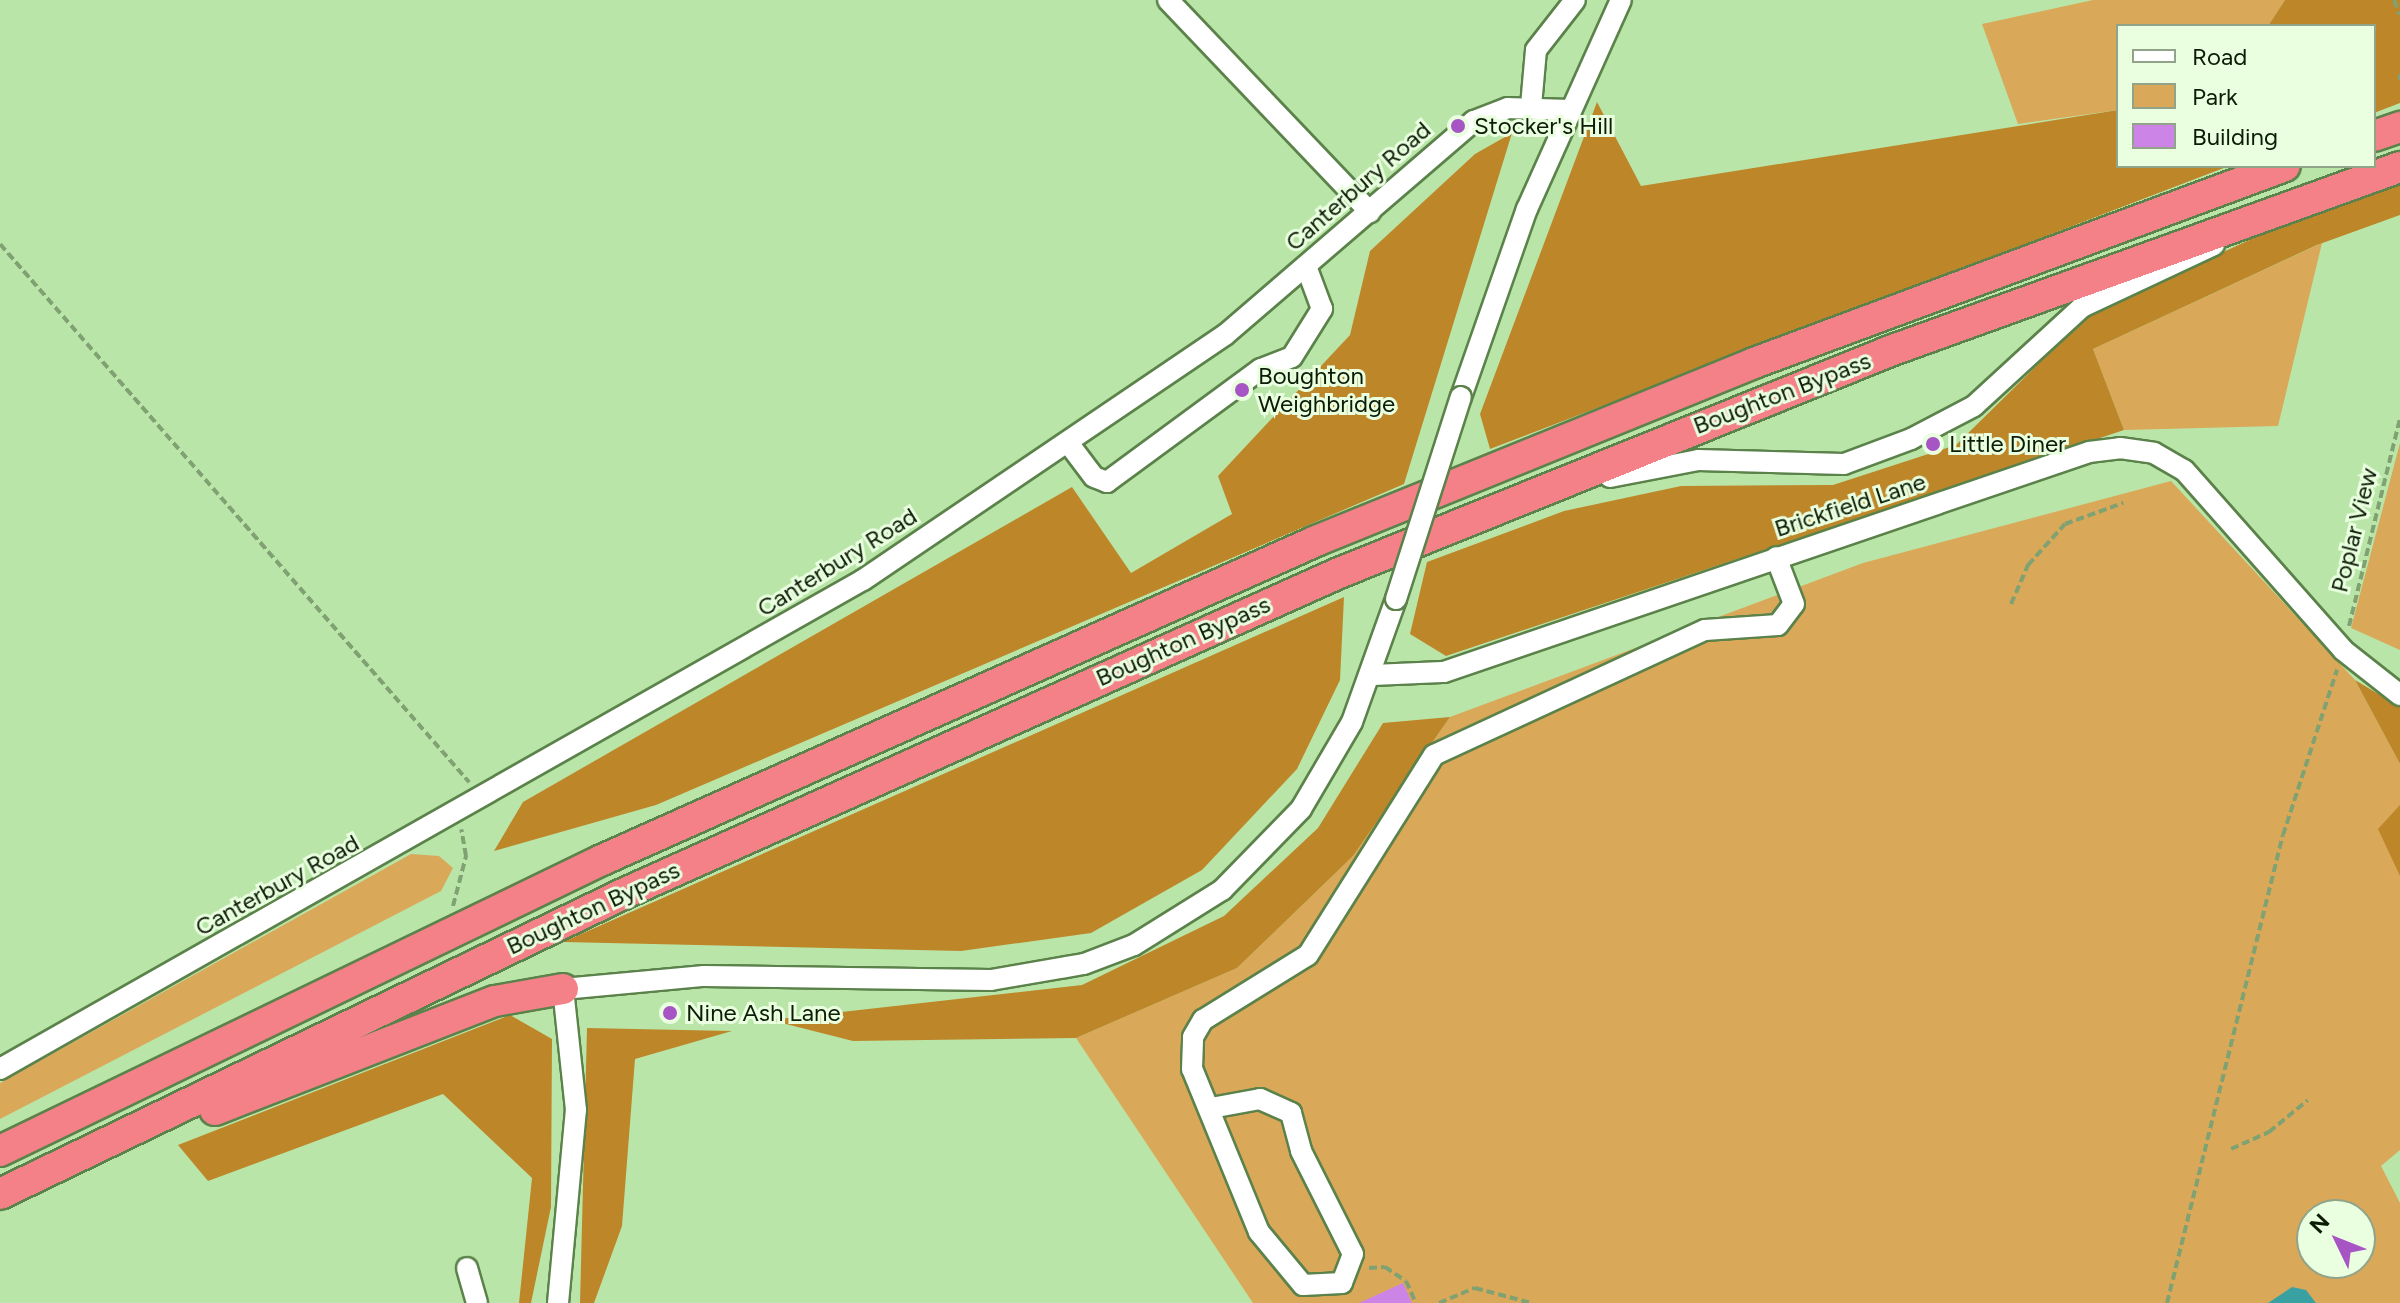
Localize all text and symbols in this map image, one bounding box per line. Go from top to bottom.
legend [2116,24,2376,168]
text: Road [2192,42,2247,71]
text: Park [2192,82,2238,111]
place label: Stocker's Hill [1474,112,1613,140]
street label: Canterbury Road [1280,115,1436,257]
marker: Stocker's Hill [1449,117,1467,135]
text: Building [2192,122,2278,151]
street label: Boughton Bypass [1689,346,1875,440]
place label: Boughton Weighbridge [1258,362,1395,418]
marker: Boughton Weighbridge [1233,381,1251,399]
place label: Little Diner [1949,430,2066,458]
marker: Little Diner [1924,435,1942,453]
street label: Poplar View [2325,465,2383,595]
street label: Brickfield Lane [1771,467,1929,543]
street label: Canterbury Road [752,501,922,623]
street label: Boughton Bypass [1091,590,1275,692]
street label: Canterbury Road [190,828,364,942]
street label: Boughton Bypass [502,855,684,961]
place label: Nine Ash Lane [686,999,841,1027]
marker: Nine Ash Lane [661,1004,679,1022]
north arrow [2296,1199,2376,1279]
text: N [2304,1208,2335,1239]

